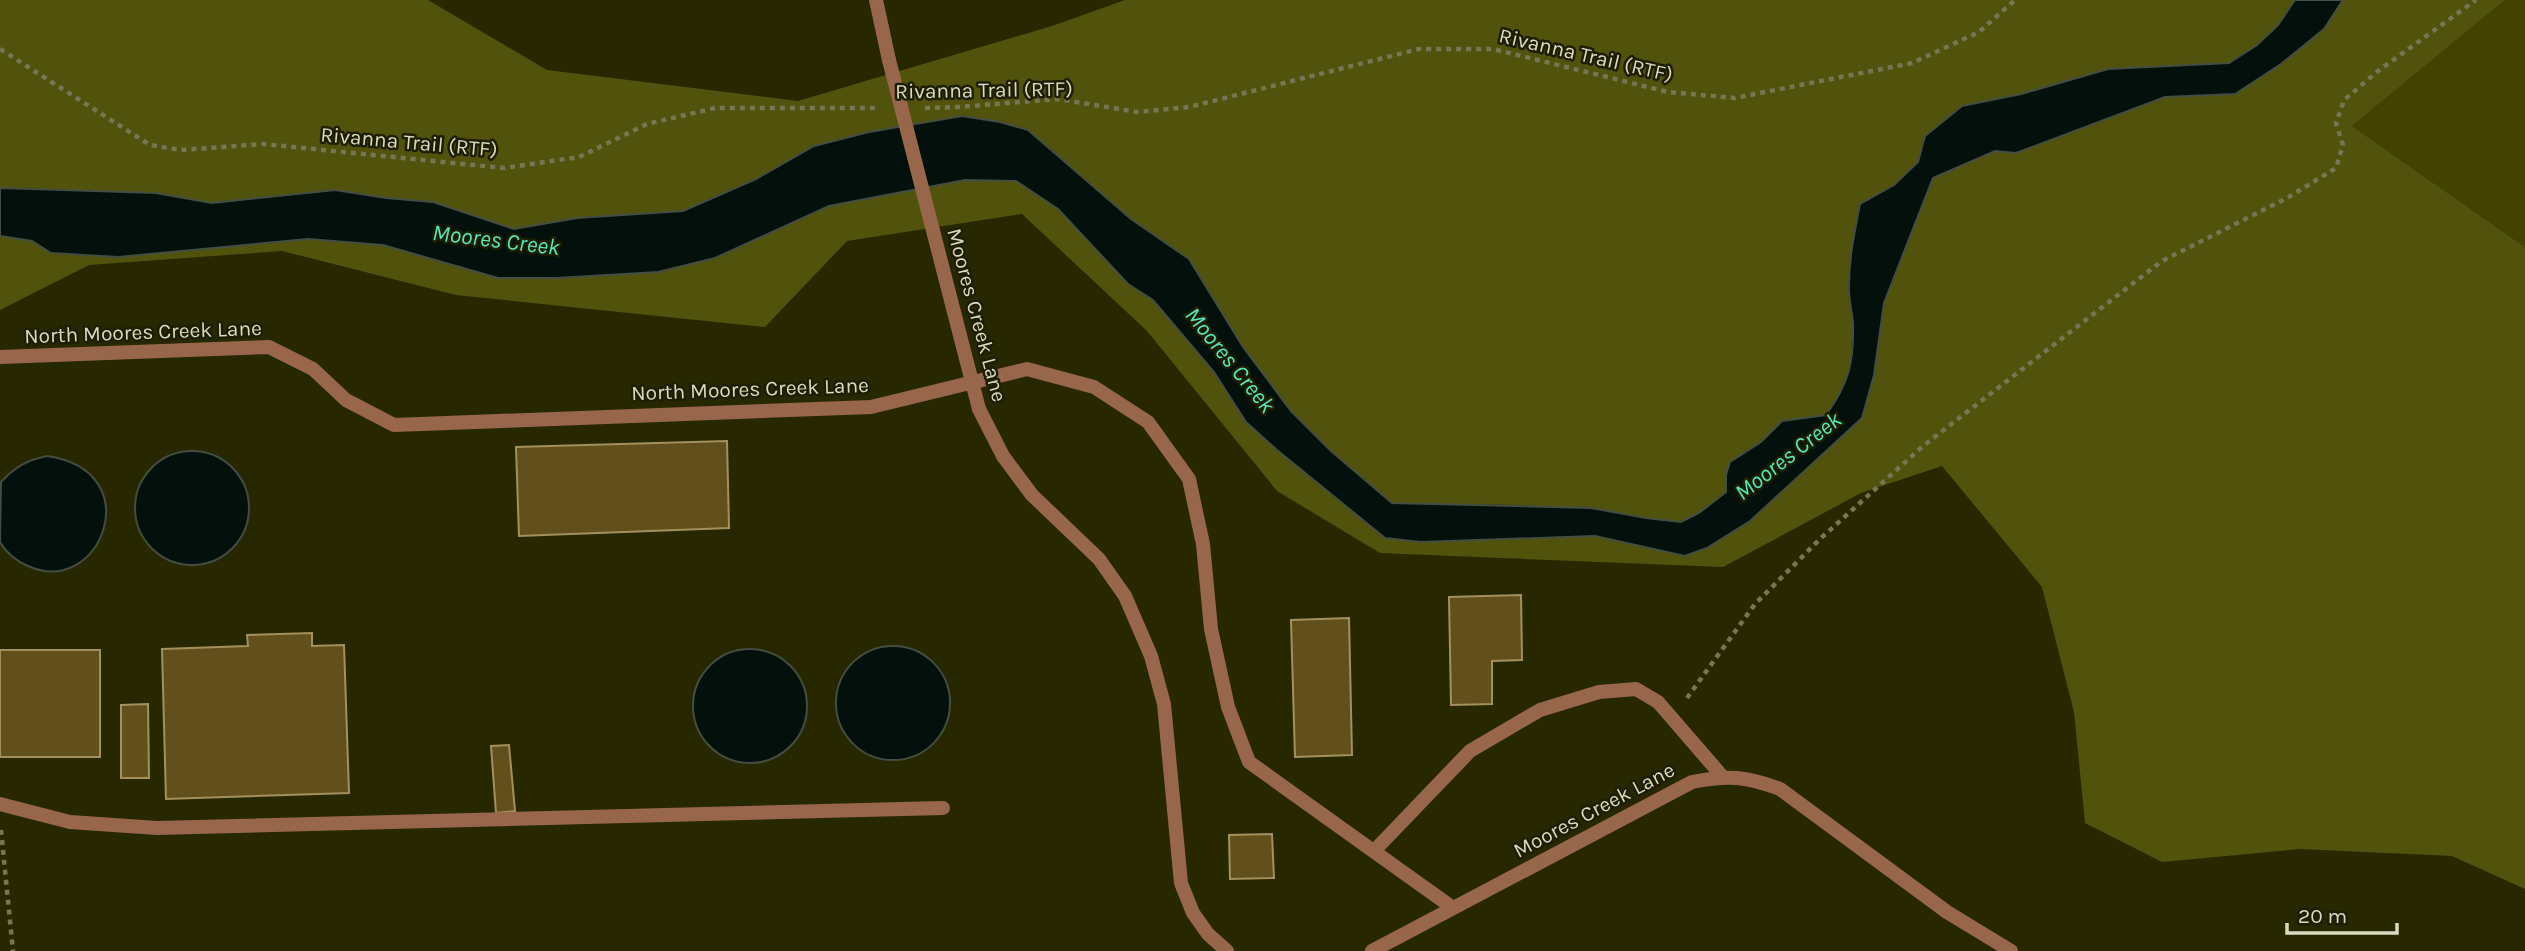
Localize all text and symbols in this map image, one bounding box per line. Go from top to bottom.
street label: Rivanna Trail (RTF) [1497,23,1675,87]
street label: Rivanna Trail (RTF) [895,76,1073,104]
street label: Rivanna Trail (RTF) [319,122,499,162]
water label: Moores Creek [431,219,561,261]
street label: Moores Creek Lane [942,226,1012,404]
water label: Moores Creek [1179,302,1281,418]
street label: North Moores Creek Lane [24,316,262,348]
street label: North Moores Creek Lane [631,373,869,405]
water label: Moores Creek [1729,406,1847,506]
street label: Moores Creek Lane [1509,757,1679,863]
scale bar [2287,892,2397,936]
text: 20 m [2298,904,2347,928]

